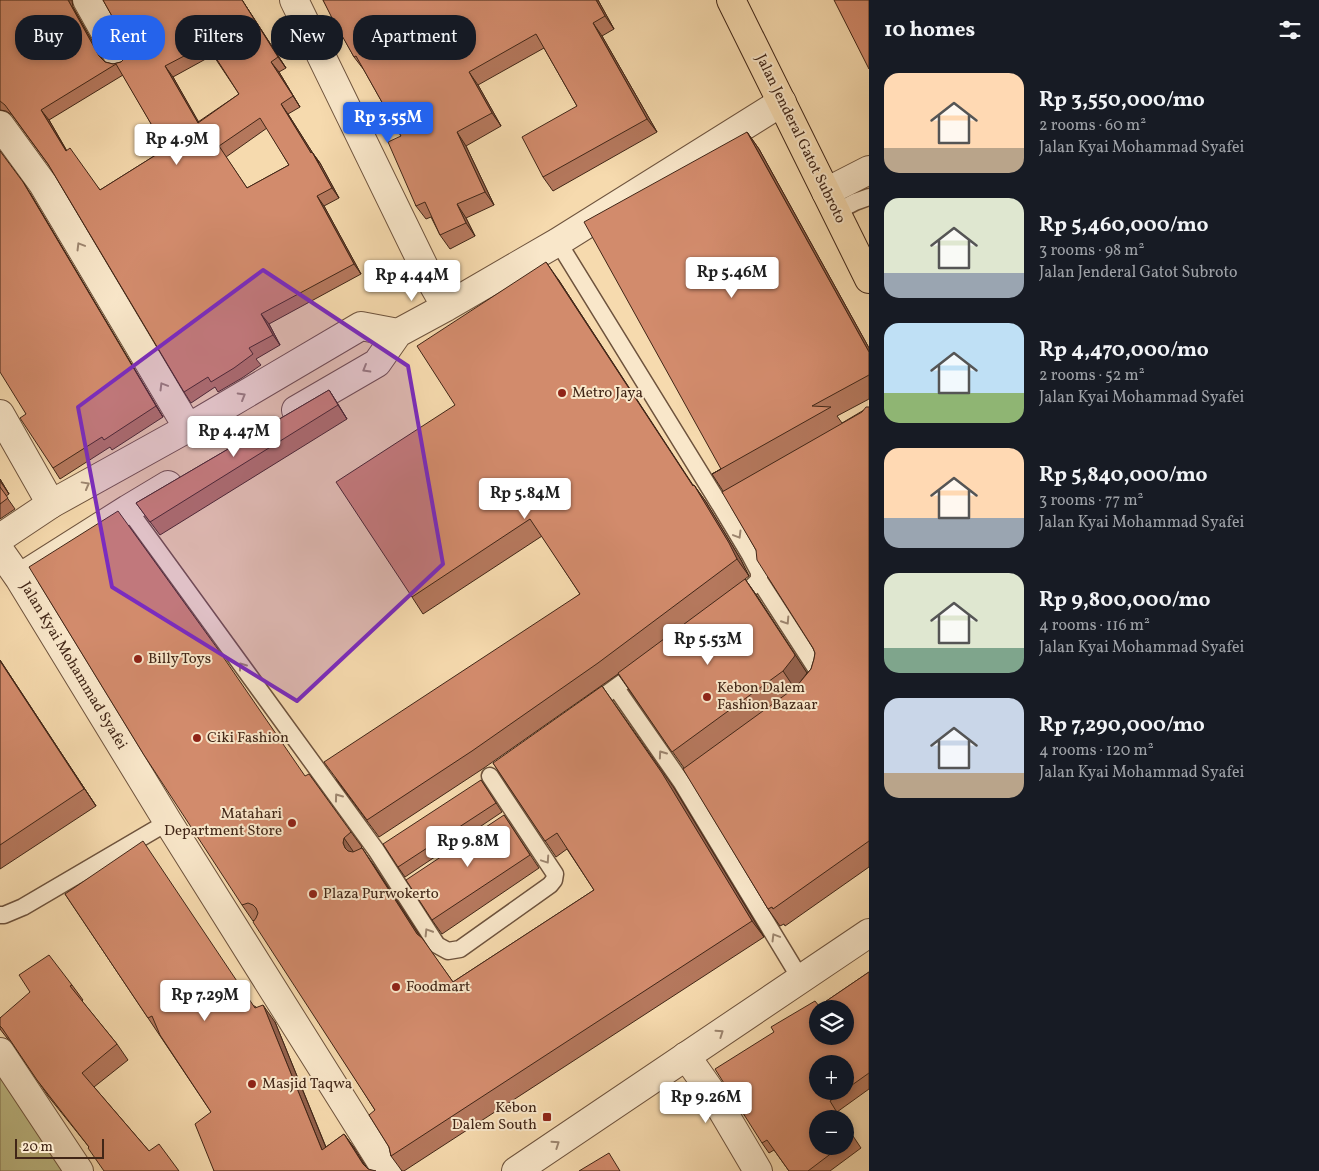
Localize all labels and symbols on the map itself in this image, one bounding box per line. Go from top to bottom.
street label: Jalan Jenderal Gatot Subroto [750,51,850,227]
pin: Rp 3.55M [336,102,440,144]
pin: Rp 4.9M [131,124,223,166]
one-way arrow [77,242,87,251]
pin: Rp 5.46M [680,256,784,299]
pin: Rp 4.44M [360,260,464,302]
one-way arrow [363,363,372,373]
one-way arrow [159,382,169,391]
place label: Metro Jaya [572,383,643,404]
marker: Metro Jaya [556,387,568,399]
one-way arrow [237,392,246,402]
pin: Rp 4.47M [182,416,286,458]
pin: Rp 5.84M [473,478,577,520]
one-way arrow [80,481,89,491]
one-way arrow [732,529,742,538]
street label: Jalan Kyai Mohammad Syafei [14,578,132,754]
one-way arrow [779,616,789,625]
pin: Rp 5.53M [656,624,760,666]
place label: Billy Toys [148,649,211,670]
marker: Billy Toys [132,653,144,665]
one-way arrow [239,662,248,672]
place label: Kebon Dalem Fashion Bazaar [717,678,818,716]
marker: Kebon Dalem Fashion Bazaar [701,691,713,703]
place label: Ciki Fashion [207,728,289,749]
marker: Ciki Fashion [191,732,203,744]
one-way arrow [659,750,668,760]
one-way arrow [335,794,343,803]
place label: Matahari Department Store [164,804,282,842]
marker: Matahari Department Store [286,817,298,829]
pin: Rp 9.8M [422,826,514,868]
one-way arrow [540,854,549,864]
place label: Plaza Purwokerto [323,884,439,905]
marker: Plaza Purwokerto [307,888,319,900]
one-way arrow [425,928,435,937]
one-way arrow [771,933,781,942]
place label: Foodmart [406,977,470,998]
pin: Rp 7.29M [153,980,257,1022]
marker: Foodmart [390,981,402,993]
one-way arrow [714,1030,724,1039]
place label: Masjid Taqwa [262,1074,352,1095]
marker: Masjid Taqwa [246,1078,258,1090]
pin: Rp 9.26M [654,1082,758,1124]
place label: Kebon Dalem South [452,1098,537,1136]
marker: Kebon Dalem South [541,1111,553,1123]
scale bar [15,1136,104,1159]
one-way arrow [551,1141,560,1150]

